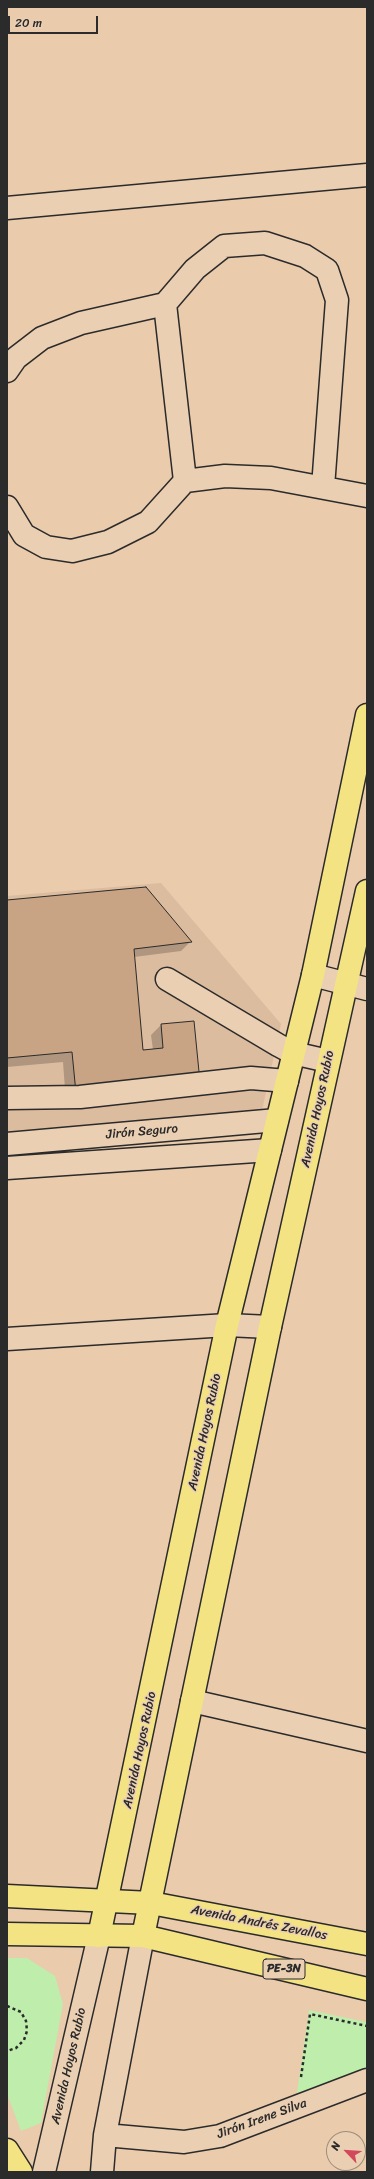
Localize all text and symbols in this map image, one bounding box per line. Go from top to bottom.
scale bar [10,8,100,34]
text: 20 m [15,12,42,34]
street label: Avenida Hoyos Rubio [298,1049,338,1169]
street label: Jirón Seguro [105,1121,179,1143]
street label: Avenida Hoyos Rubio [185,1372,225,1492]
street label: Avenida Hoyos Rubio [120,1690,160,1810]
street label: Avenida Andrés Zevallos [190,1902,328,1944]
road number: PE-3N [263,1959,305,1979]
street label: Avenida Hoyos Rubio [48,2006,90,2126]
street label: Jirón Irene Silva [215,2096,309,2142]
north arrow [326,2131,366,2171]
text: N [325,2139,346,2154]

